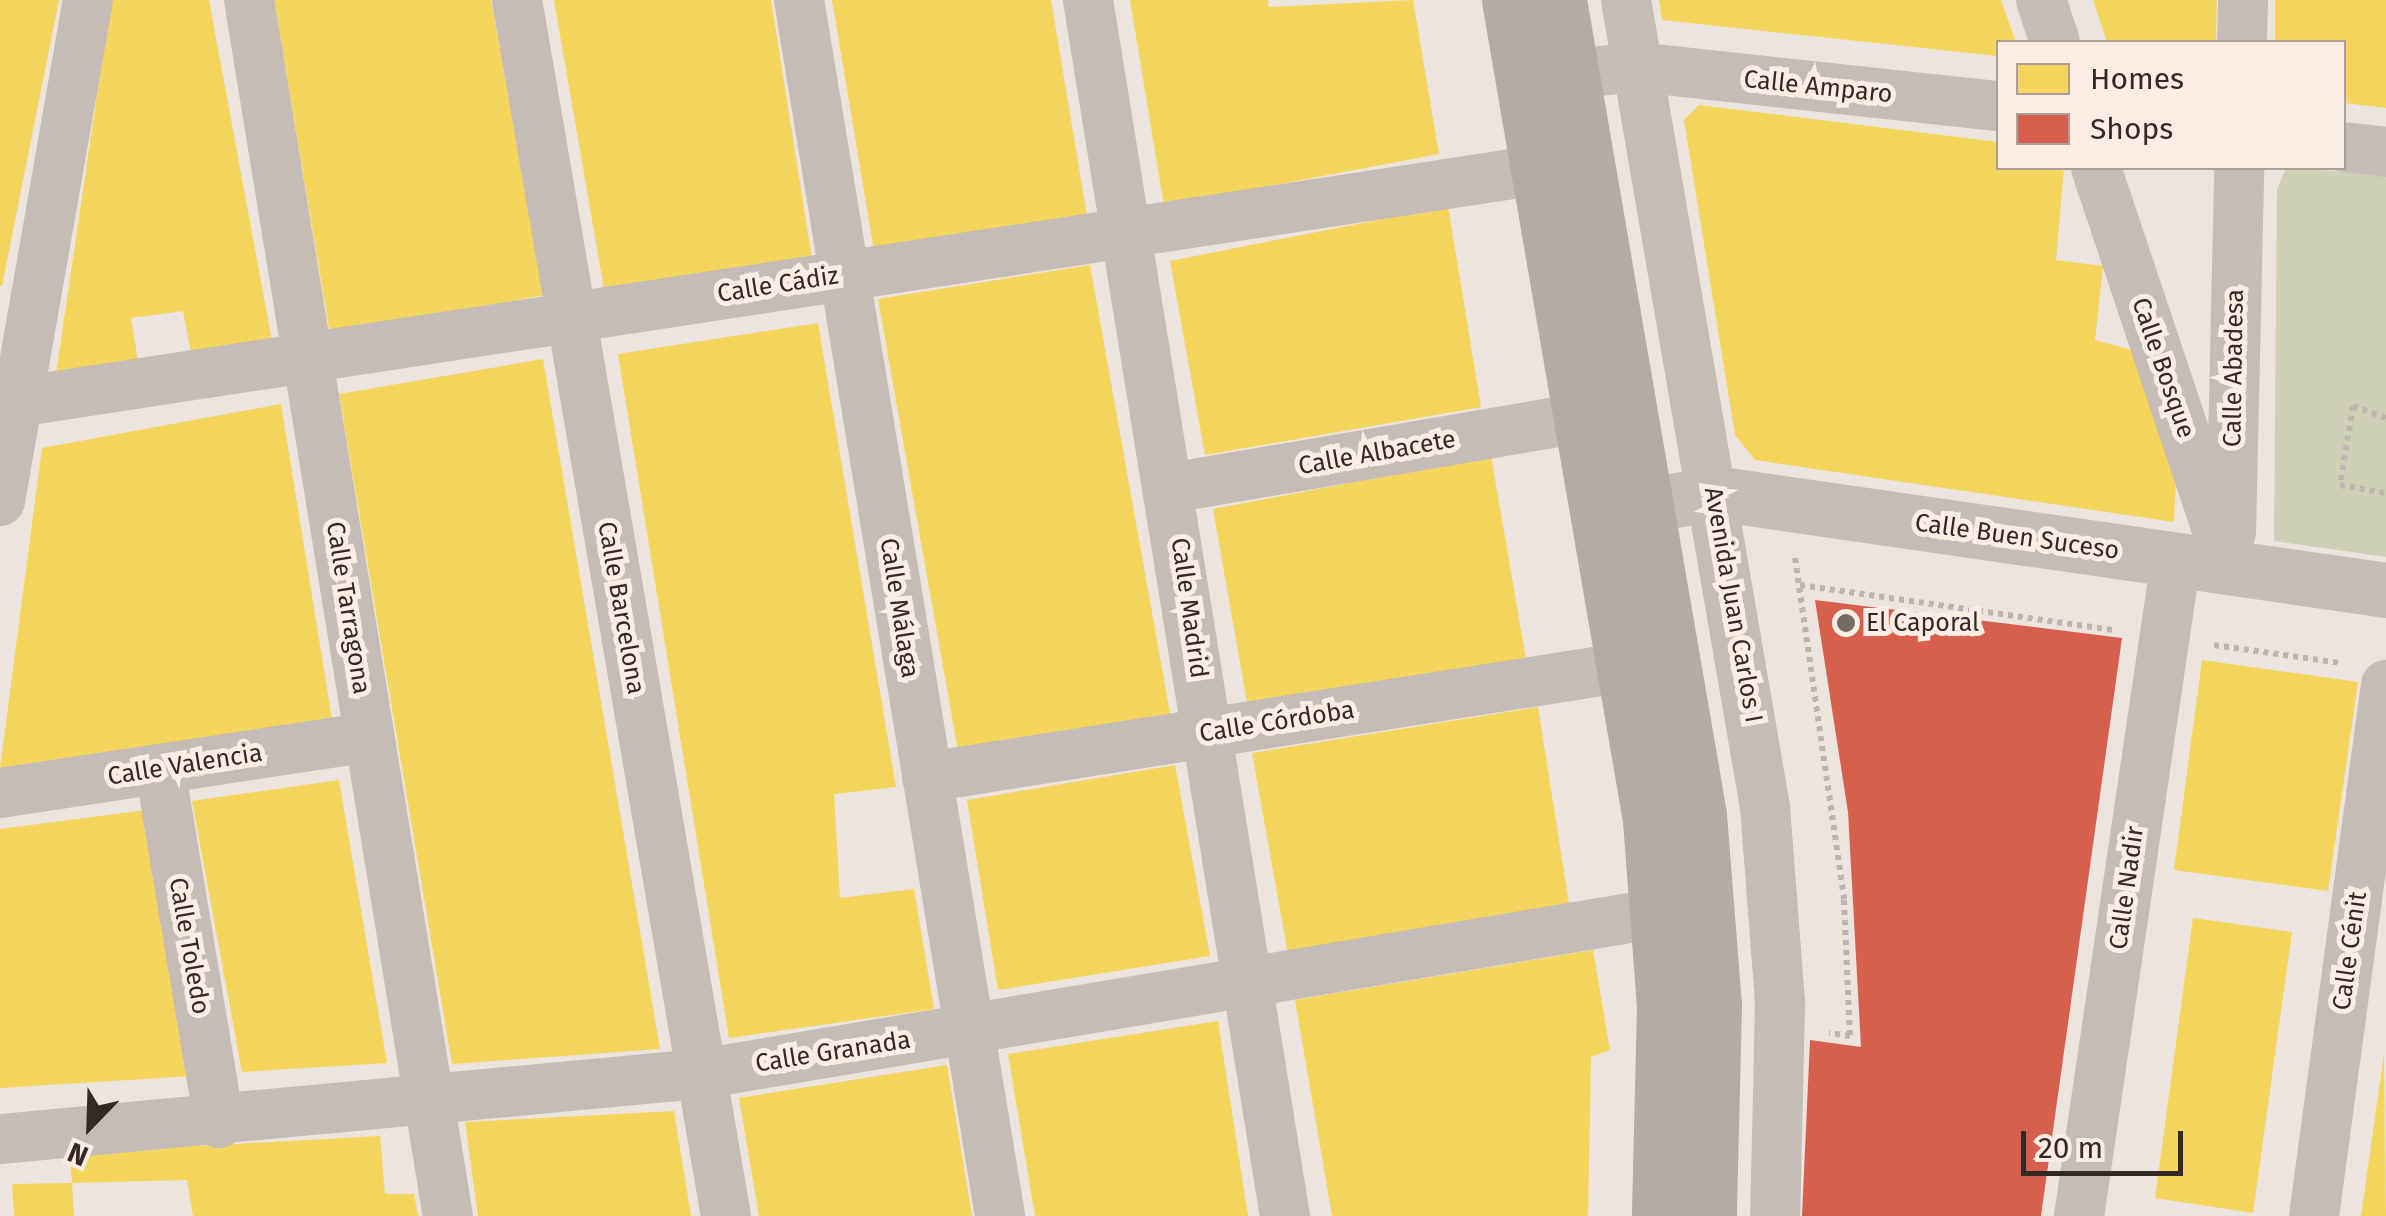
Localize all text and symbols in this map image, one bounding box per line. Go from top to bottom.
legend [1996,40,2346,170]
text: Homes [2090,61,2184,97]
street label: Calle Amparo [1742,64,1894,110]
text: Shops [2090,111,2173,147]
street label: Calle Cádiz [715,261,841,309]
street label: Calle Abadesa [2218,289,2250,447]
street label: Calle Bosque [2125,294,2201,442]
street label: Calle Albacete [1296,424,1458,482]
street label: Avenida Juan Carlos I [1698,485,1768,725]
street label: Calle Buen Suceso [1913,508,2121,566]
street label: Calle Barcelona [591,519,651,697]
street label: Calle Tarragona [320,520,376,696]
street label: Calle Málaga [873,536,925,680]
street label: Calle Madrid [1164,536,1214,680]
place label: El Caporal [1866,608,1979,638]
marker: El Caporal [1835,612,1857,634]
street label: Calle Córdoba [1197,695,1357,749]
street label: Calle Valencia [106,738,264,792]
street label: Calle Nadir [2104,824,2150,952]
street label: Calle Toledo [162,875,216,1017]
street label: Calle Cénit [2327,890,2373,1012]
street label: Calle Granada [753,1025,913,1079]
north arrow [40,1076,140,1176]
scale bar [2026,1111,2188,1173]
text: 20 m [2038,1130,2103,1166]
text: N [63,1135,93,1173]

